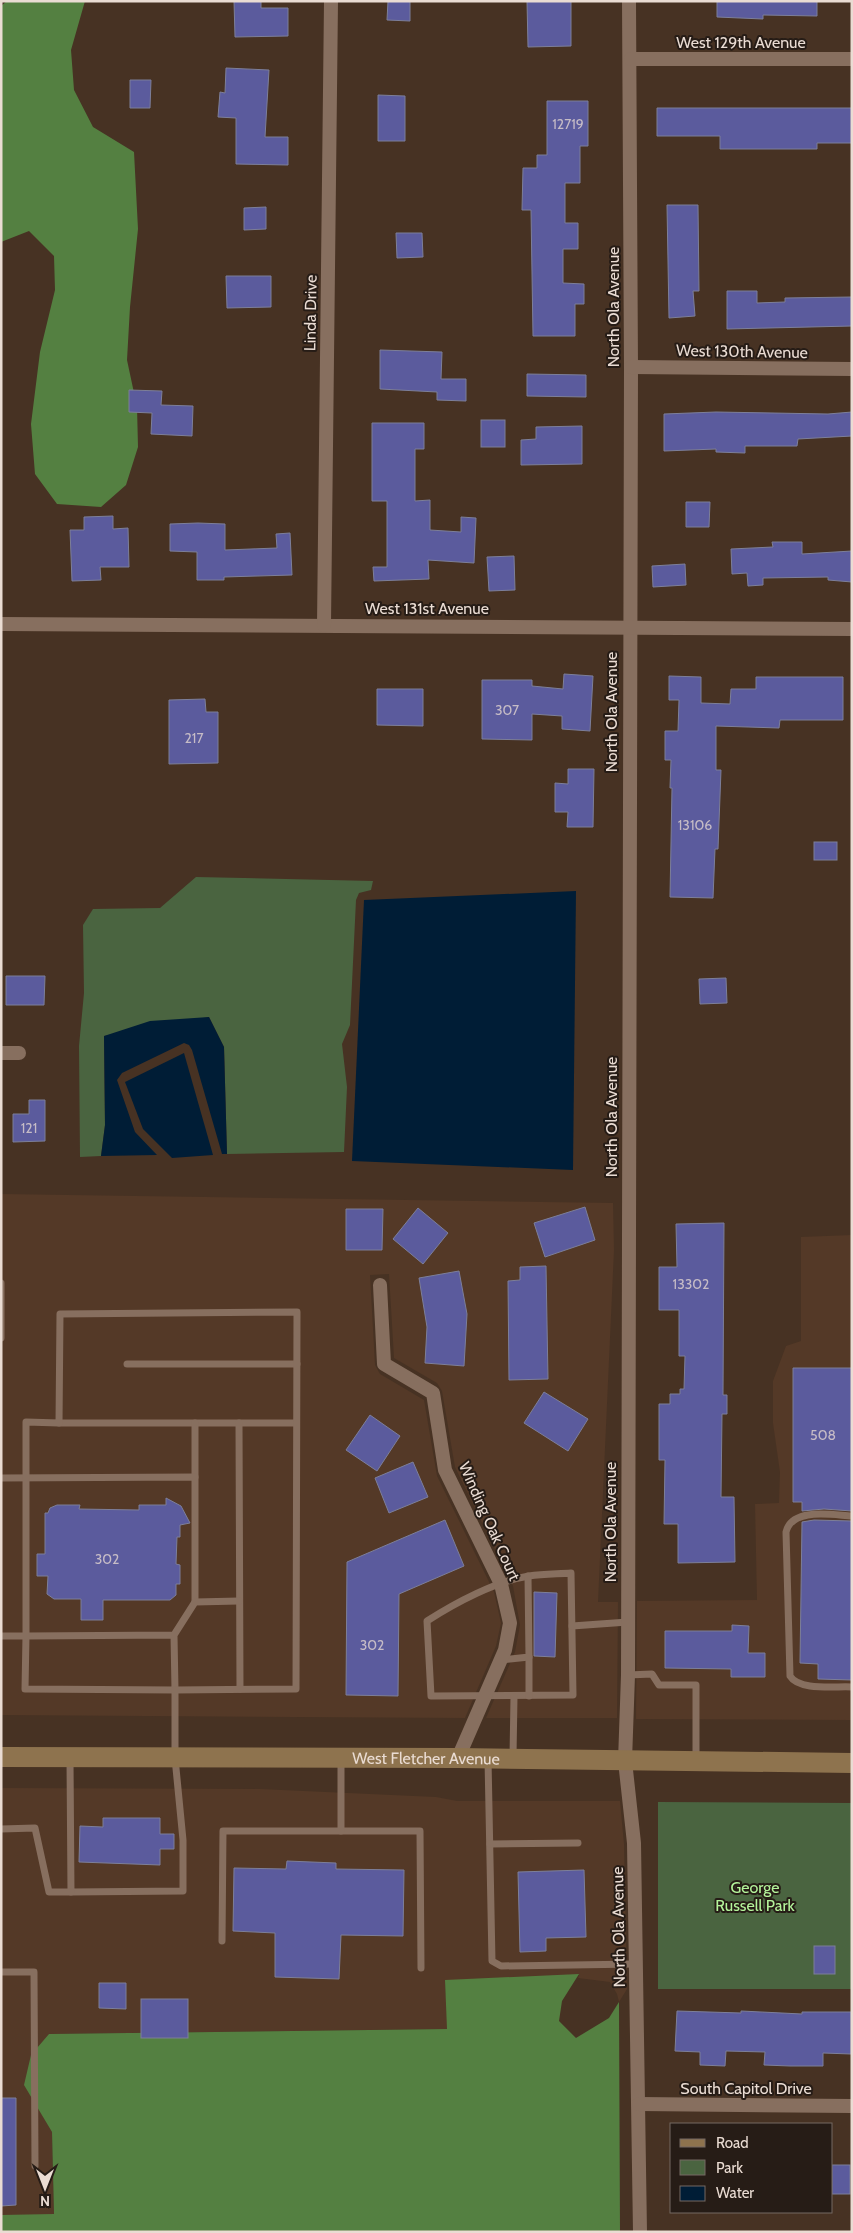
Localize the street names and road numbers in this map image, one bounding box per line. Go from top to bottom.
street label: West 129th Avenue [676,33,806,52]
street label: North Ola Avenue [604,247,623,367]
street label: Linda Drive [300,275,321,351]
street label: West 130th Avenue [676,341,808,362]
street label: West 131st Avenue [365,599,489,618]
street label: North Ola Avenue [602,652,621,772]
street label: North Ola Avenue [602,1057,621,1177]
street label: Winding Oak Court [455,1459,525,1584]
street label: North Ola Avenue [601,1462,620,1582]
street label: West Fletcher Avenue [352,1749,500,1769]
street label: North Ola Avenue [608,1867,629,1987]
street label: South Capitol Drive [680,2079,812,2098]

